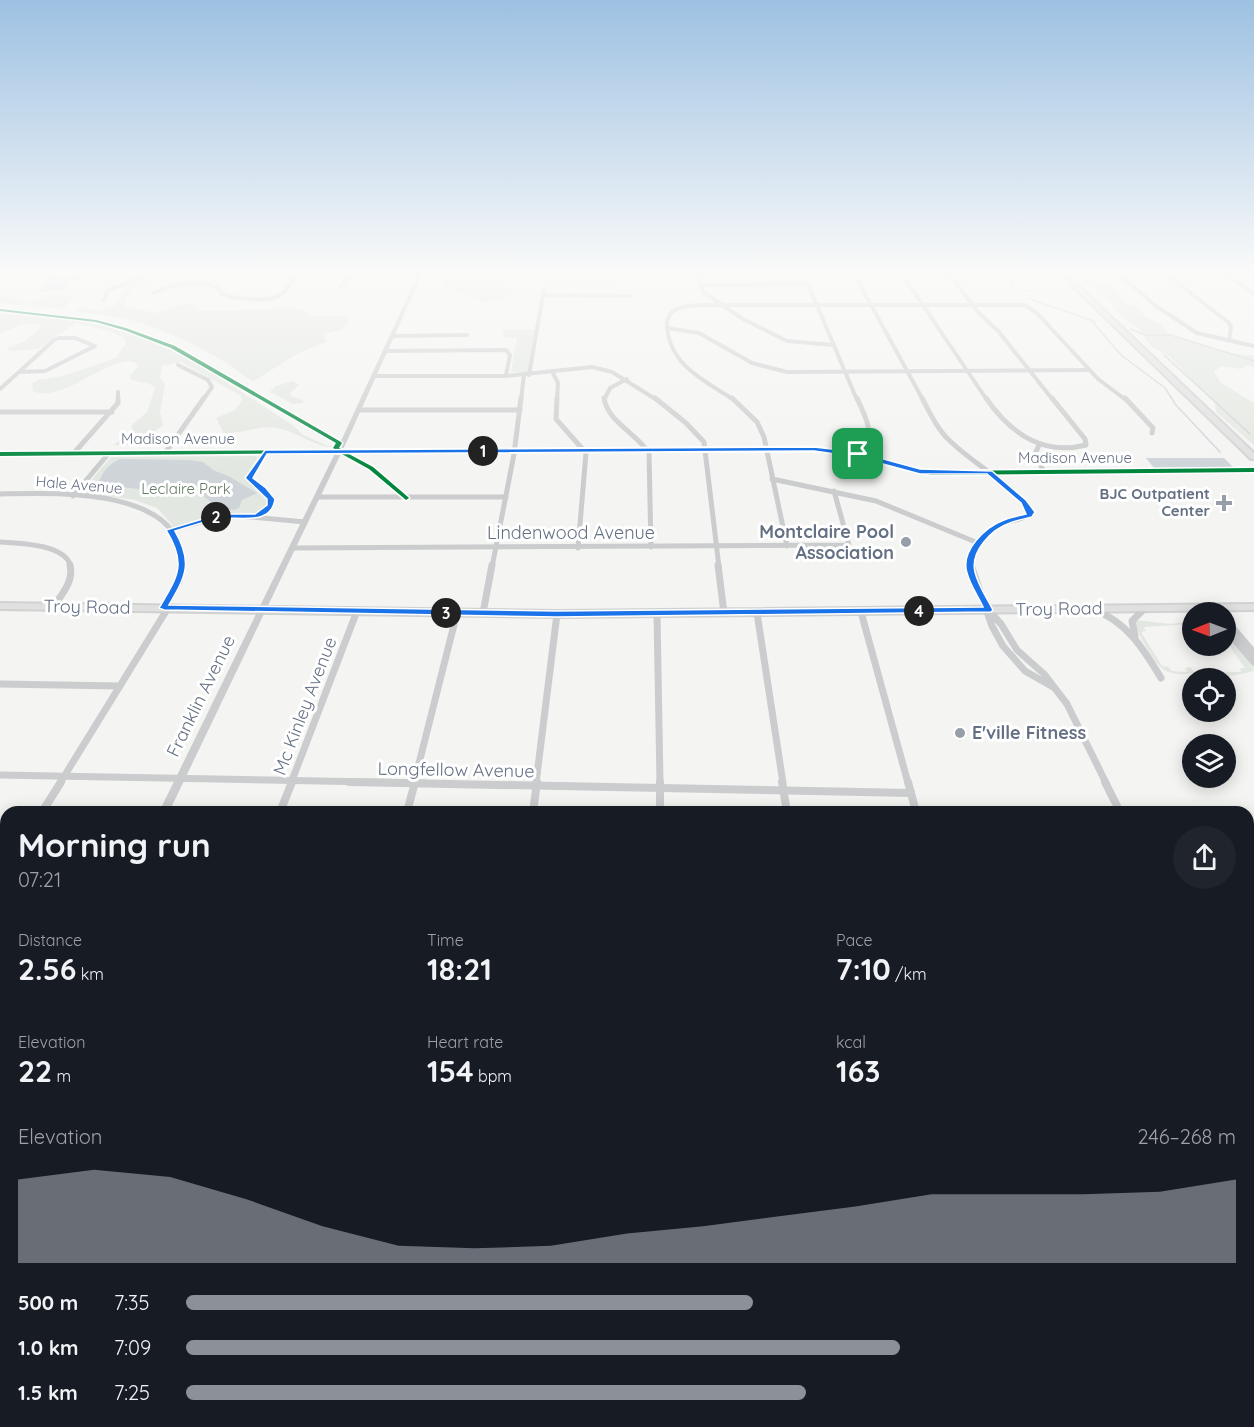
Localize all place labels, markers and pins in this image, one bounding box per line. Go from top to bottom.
pin [832,428,883,479]
pin: 1 [468,436,498,466]
place label: BJC Outpatient Center [1100,484,1210,520]
marker: BJC Outpatient Center [1215,494,1233,512]
pin: 2 [201,502,231,532]
place label: Montclaire Pool Association [759,520,894,564]
marker: Montclaire Pool Association [899,535,913,549]
pin: 4 [904,596,934,626]
pin: 3 [431,598,461,628]
place label: E'ville Fitness [972,721,1086,744]
marker: E'ville Fitness [953,726,967,740]

